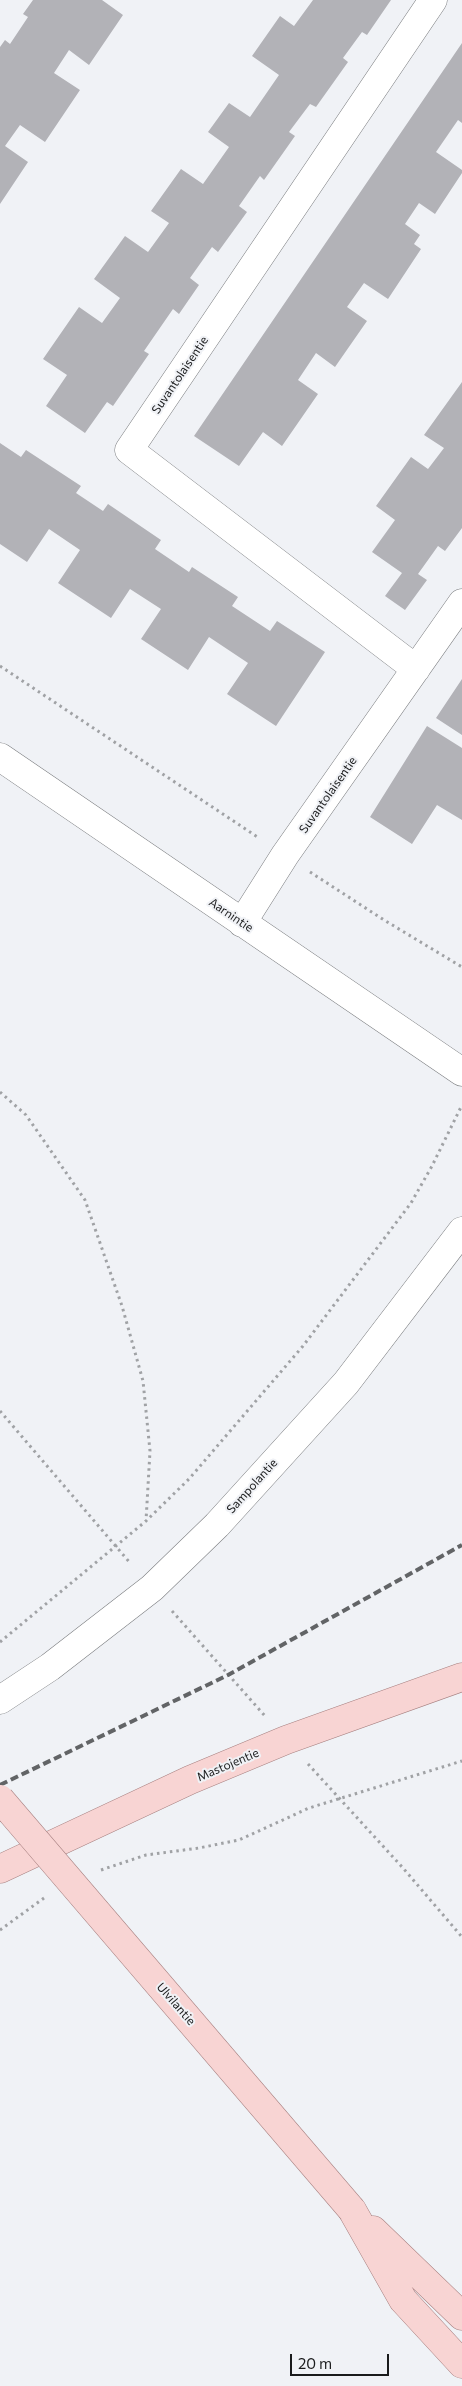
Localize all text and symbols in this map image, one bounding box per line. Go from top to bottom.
street label: Suvantolaisentie [149,334,211,416]
street label: Suvantolaisentie [296,754,360,836]
street label: Aarnintie [206,895,256,935]
street label: Sampolantie [224,1456,280,1516]
street label: Mastojentie [195,1746,261,1784]
street label: Ulvilantie [154,1980,198,2028]
scale bar [292,2344,391,2376]
text: 20 m [298,2354,332,2372]

